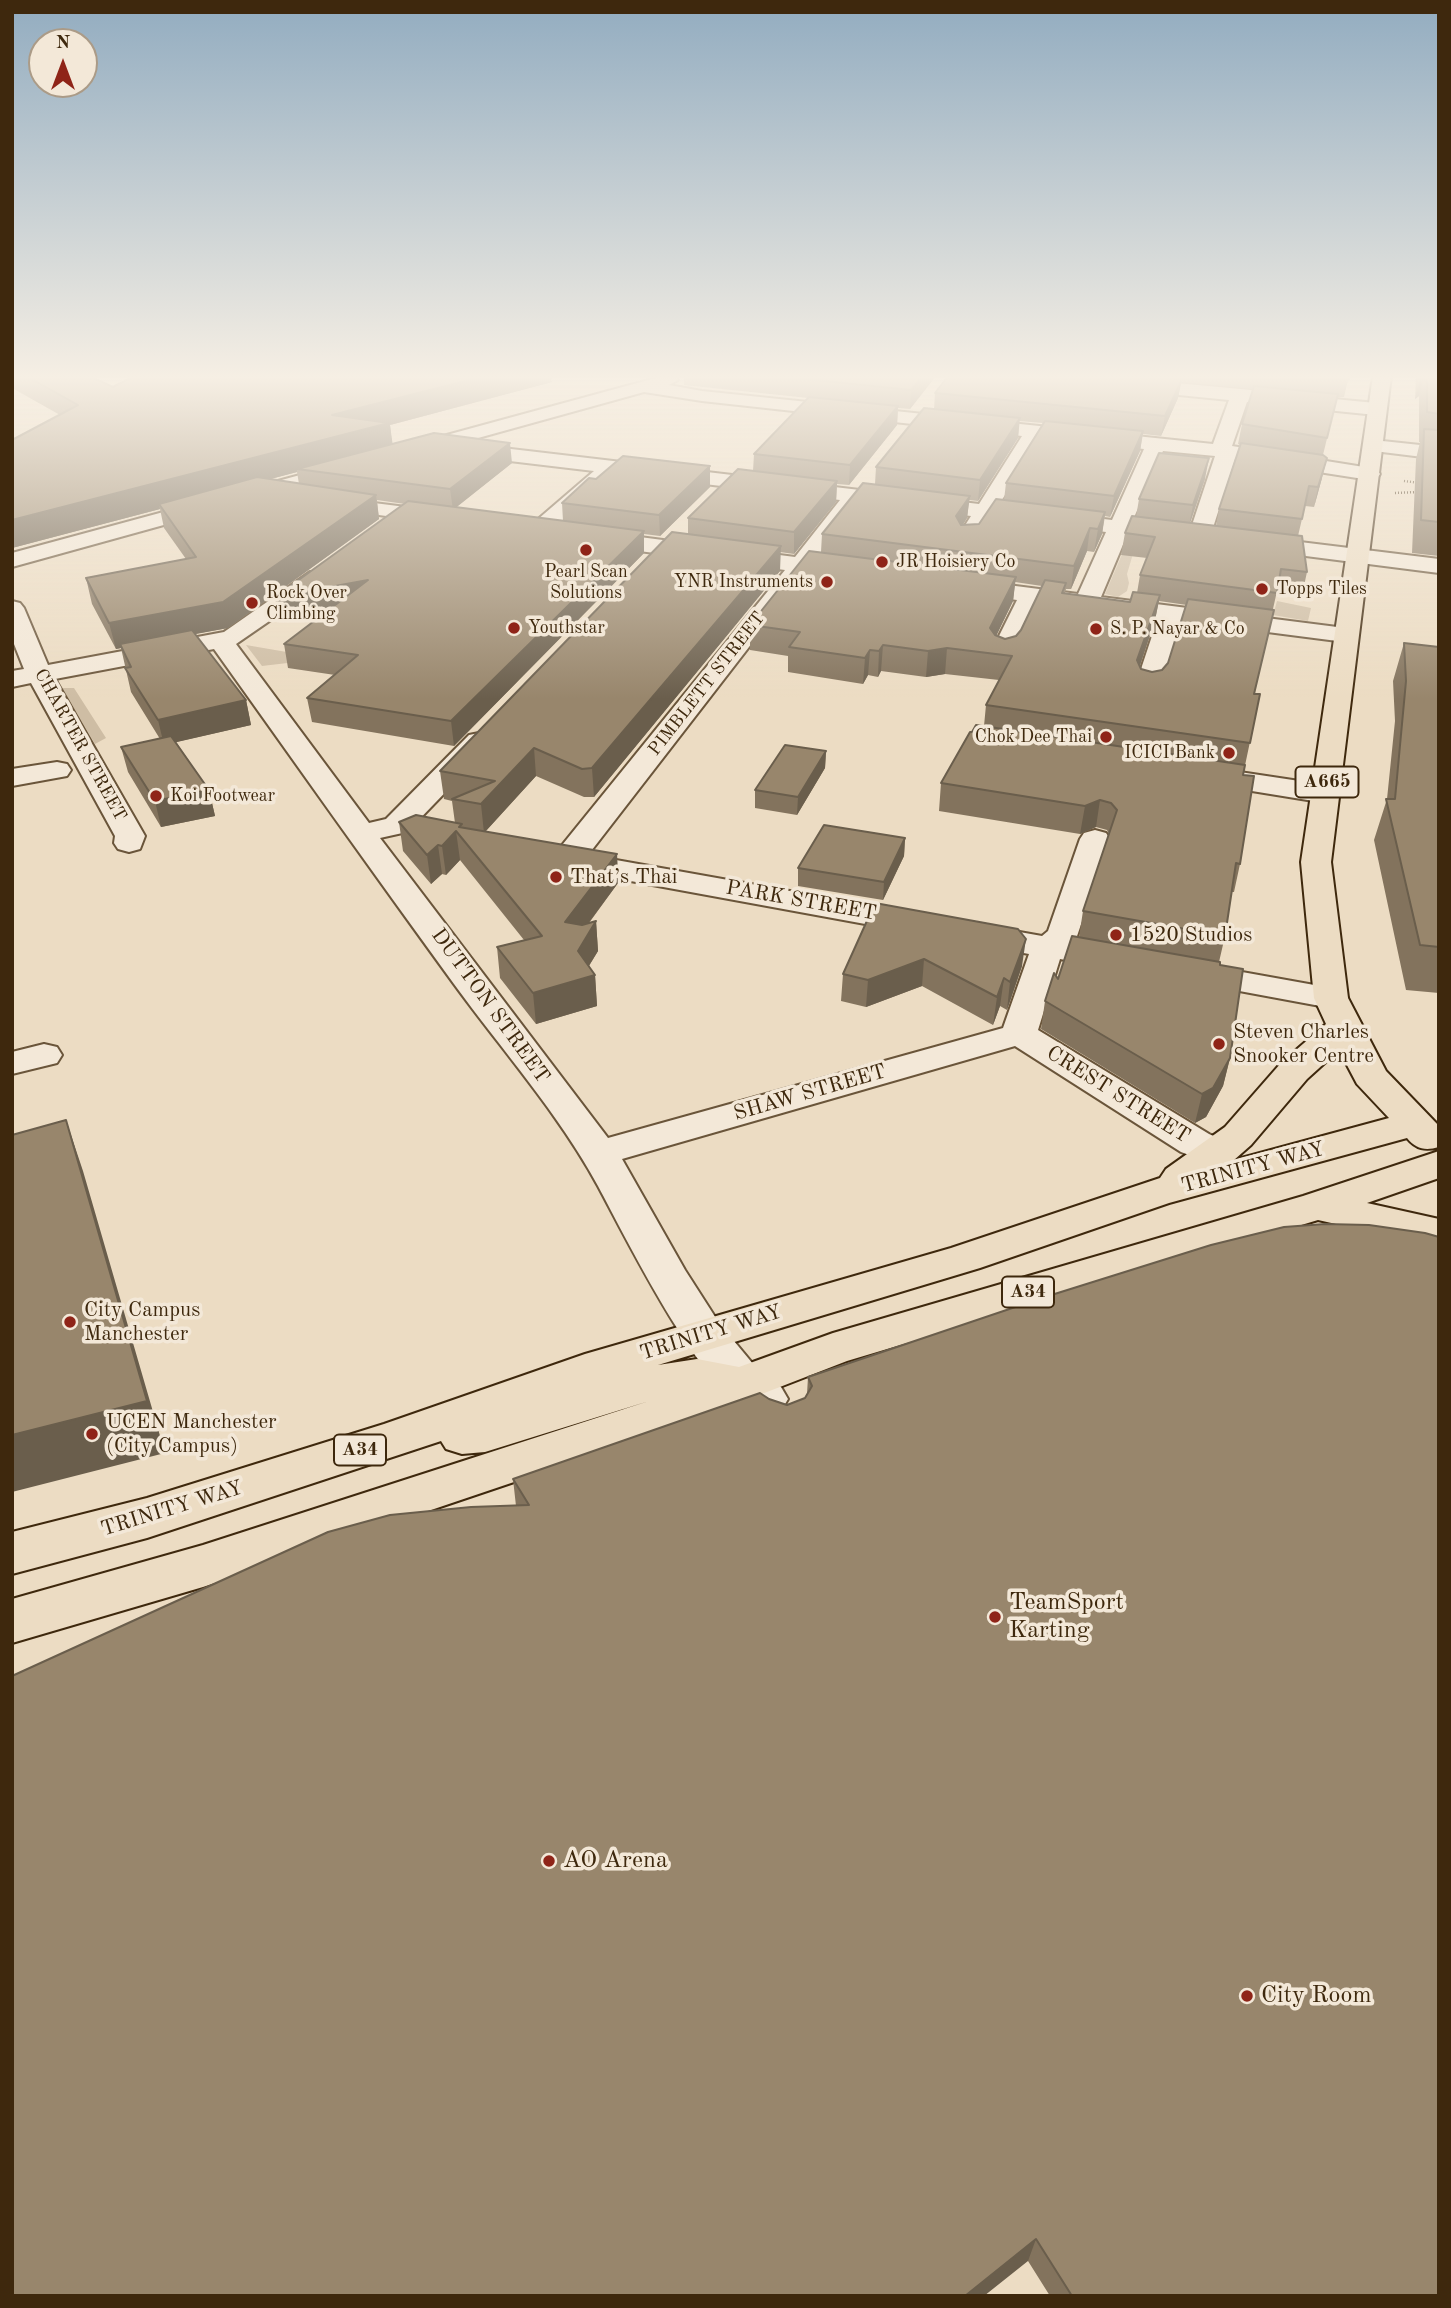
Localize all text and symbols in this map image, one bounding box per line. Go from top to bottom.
north arrow [28,28,98,98]
text: N [56,34,70,53]
marker: Pearl Scan Solutions [578,542,594,558]
place label: JR Hoisiery Co [896,551,1016,573]
marker: JR Hoisiery Co [874,554,890,570]
place label: Pearl Scan Solutions [544,561,628,604]
place label: YNR Instruments [674,571,813,593]
marker: YNR Instruments [819,574,835,590]
place label: Topps Tiles [1276,578,1367,600]
marker: Topps Tiles [1254,581,1270,597]
place label: Rock Over Climbing [266,582,347,624]
marker: Rock Over Climbing [244,595,260,611]
street label: PIMBLETT STREET [644,608,770,760]
place label: Youthstar [528,617,605,639]
place label: S. P. Nayar & Co [1110,618,1245,640]
marker: Youthstar [506,620,522,636]
marker: S. P. Nayar & Co [1088,621,1104,637]
street label: CHARTER STREET [29,665,131,825]
place label: Chok Dee Thai [975,726,1092,748]
marker: Chok Dee Thai [1098,729,1114,745]
place label: ICICI Bank [1124,742,1215,764]
marker: ICICI Bank [1221,745,1237,761]
road number: A665 [1296,766,1358,797]
place label: Koi Footwear [170,785,275,807]
marker: Koi Footwear [148,788,164,804]
place label: That’s Thai [570,864,677,890]
marker: That’s Thai [548,869,564,885]
street label: PARK STREET [724,875,878,927]
place label: 1520 Studios [1130,922,1252,948]
street label: DUTTON STREET [425,924,555,1088]
marker: 1520 Studios [1108,927,1124,943]
place label: Steven Charles Snooker Centre [1233,1019,1374,1069]
marker: Steven Charles Snooker Centre [1211,1036,1227,1052]
street label: CREST STREET [1042,1041,1194,1149]
street label: SHAW STREET [731,1059,889,1127]
street label: TRINITY WAY [1179,1137,1327,1199]
road number: A34 [1002,1276,1054,1308]
place label: City Campus Manchester [84,1297,200,1347]
street label: TRINITY WAY [637,1299,785,1367]
marker: City Campus Manchester [62,1314,78,1330]
place label: UCEN Manchester (City Campus) [106,1409,277,1459]
marker: UCEN Manchester (City Campus) [84,1426,100,1442]
road number: A34 [334,1434,386,1466]
street label: TRINITY WAY [98,1475,246,1543]
place label: TeamSport Karting [1009,1589,1124,1645]
marker: TeamSport Karting [987,1609,1003,1625]
place label: AO Arena [563,1847,668,1875]
marker: AO Arena [541,1853,557,1869]
place label: City Room [1261,1982,1371,2010]
marker: City Room [1239,1988,1255,2004]

